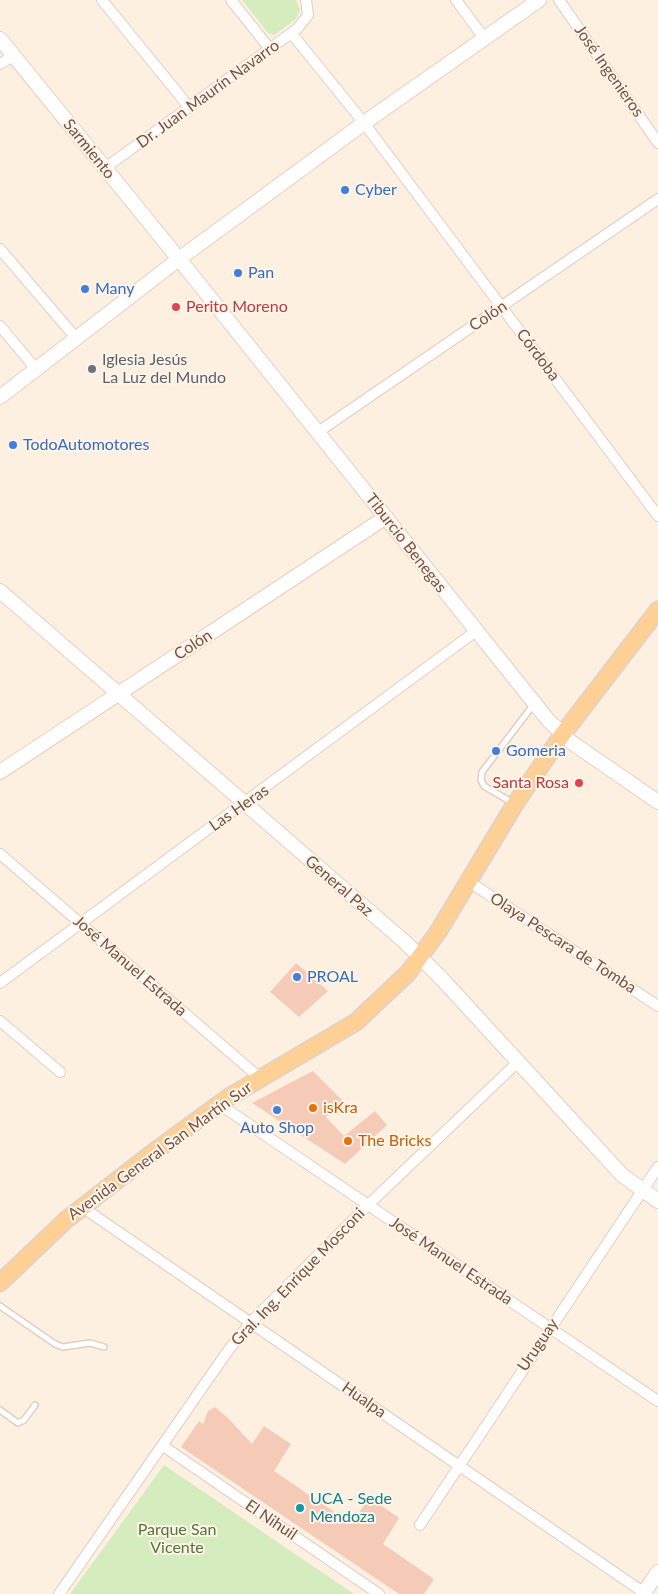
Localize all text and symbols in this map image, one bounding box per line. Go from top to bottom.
street label: José Ingenieros [570,21,648,121]
street label: Dr. Juan Maurín Navarro [133,36,283,152]
street label: Sarmiento [59,115,119,183]
place label: Cyber [355,180,397,200]
marker: Cyber [339,184,351,196]
place label: Pan [248,263,274,283]
marker: Pan [232,267,244,279]
place label: Many [95,279,135,299]
marker: Many [79,283,91,295]
street label: Colón [465,296,511,336]
place label: Perito Moreno [186,297,288,317]
marker: Perito Moreno [170,301,182,313]
street label: Córdoba [512,325,564,385]
place label: Iglesia Jesús La Luz del Mundo [102,350,226,388]
marker: Iglesia Jesús La Luz del Mundo [86,363,98,375]
place label: TodoAutomotores [23,435,149,455]
marker: TodoAutomotores [7,439,19,451]
street label: Tiburcio Benegas [361,490,451,596]
street label: Colón [170,626,216,664]
place label: Gomeria [506,741,566,761]
marker: Gomeria [490,745,502,757]
place label: Santa Rosa [492,773,569,793]
marker: Santa Rosa [573,777,585,789]
street label: Las Heras [206,781,272,835]
street label: General Paz [301,851,377,921]
street label: Olaya Pescara de Tomba [486,889,640,997]
street label: José Manuel Estrada [69,911,191,1021]
place label: PROAL [307,967,358,987]
marker: PROAL [291,971,303,983]
street label: Avenida General San Martín Sur [64,1078,256,1224]
place label: isKra [323,1098,358,1118]
marker: isKra [307,1102,319,1114]
marker: Auto Shop [271,1104,283,1116]
place label: Auto Shop [240,1118,314,1138]
place label: The Bricks [358,1131,431,1151]
marker: The Bricks [342,1135,354,1147]
street label: Gral. Ing. Enrique Mosconi [227,1204,369,1350]
street label: José Manuel Estrada [386,1213,516,1309]
street label: Uruguay [513,1315,563,1375]
street label: Hualpa [338,1378,390,1422]
place label: UCA - Sede Mendoza [310,1489,392,1527]
street label: El Nihuil [241,1496,301,1544]
marker: UCA - Sede Mendoza [294,1502,306,1514]
park label: Parque San Vicente [138,1520,216,1558]

